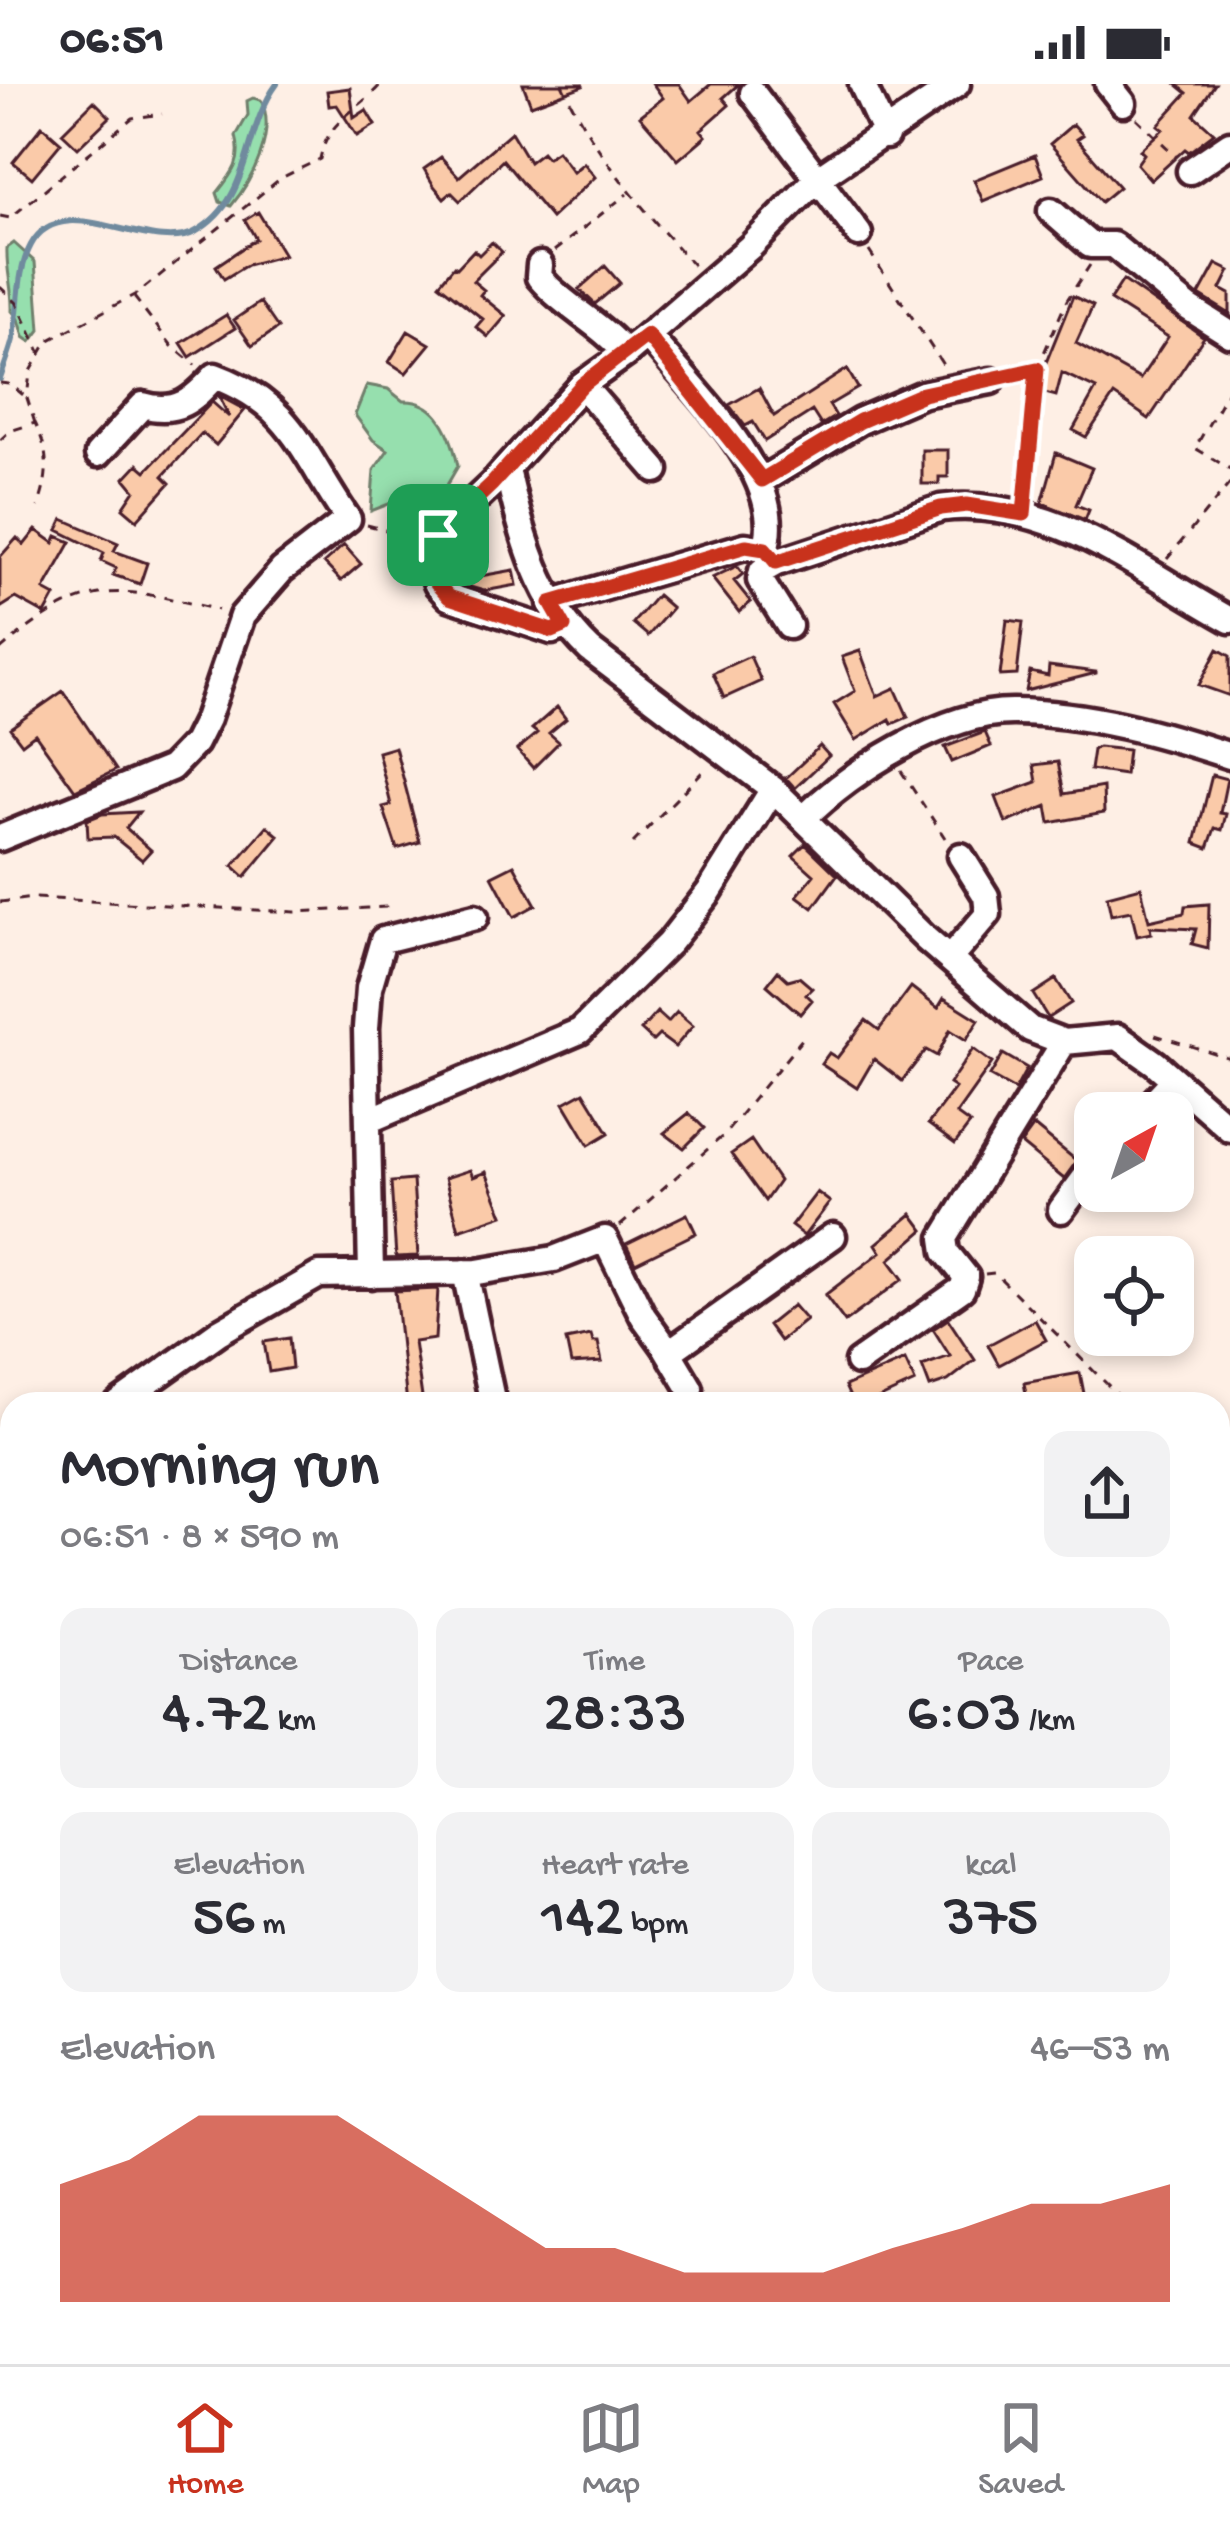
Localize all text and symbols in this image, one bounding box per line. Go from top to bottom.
text: 06:51 [60,16,164,69]
pin [387,484,489,586]
icon: arrive [405,502,471,568]
north arrow [1074,1092,1194,1212]
map controls [1074,1092,1194,1356]
button: locate [1074,1236,1194,1356]
button: share [1044,1431,1170,1557]
text: Morning run [60,1432,379,1510]
text: 06:51 · 8 × 590 m [60,1516,339,1562]
text: Distance [181,1644,297,1682]
text: Time [585,1644,645,1682]
text: Pace [959,1644,1023,1682]
text: 4.72 [162,1682,270,1752]
text: 28:33 [543,1682,687,1752]
text: 6:03 [907,1682,1021,1752]
text: km [270,1703,316,1741]
text: /km [1021,1703,1075,1741]
text: Elevation [173,1848,305,1886]
text: Heart rate [541,1848,689,1886]
text: kcal [965,1848,1017,1886]
text: 56 [192,1886,254,1956]
text: 142 [542,1886,624,1956]
text: 375 [944,1886,1038,1956]
text: m [254,1907,286,1945]
text: bpm [624,1907,688,1945]
text: Elevation [60,2028,215,2074]
text: 46–53 m [1030,2028,1170,2074]
tab: Home [167,2395,244,2505]
tab: Map [578,2395,644,2505]
tab: Saved [978,2395,1063,2505]

